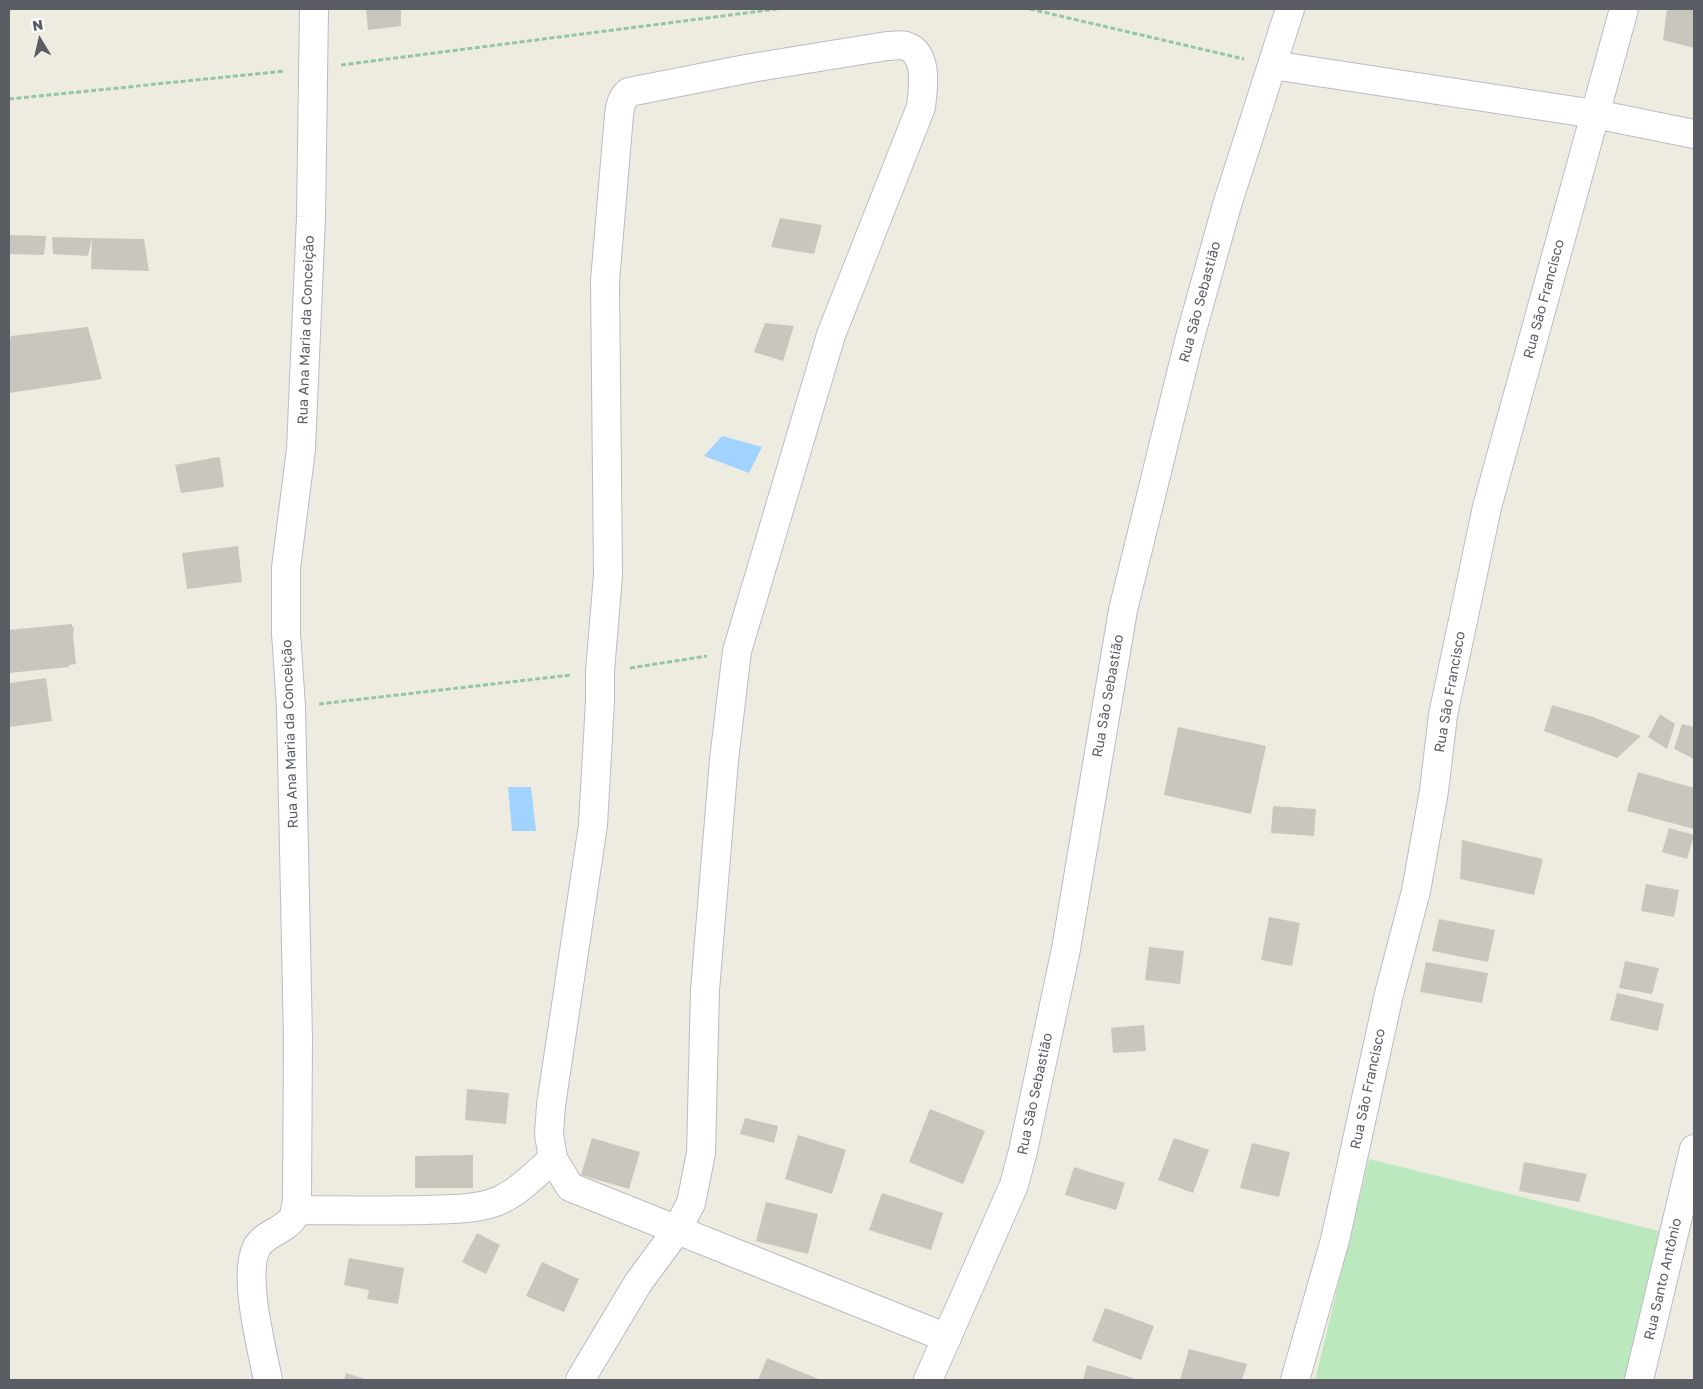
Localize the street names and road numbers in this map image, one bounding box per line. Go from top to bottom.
street label: Rua Ana Maria da Conceição [294,235,318,425]
street label: Rua São Francisco [1520,237,1568,361]
street label: Rua São Sebastião [1176,240,1224,364]
street label: Rua São Francisco [1431,630,1469,754]
street label: Rua São Sebastião [1089,633,1127,759]
street label: Rua Ana Maria da Conceição [278,639,302,829]
street label: Rua São Francisco [1347,1027,1389,1151]
street label: Rua São Sebastião [1014,1031,1056,1157]
street label: Rua Santo Antônio [1641,1216,1685,1342]

